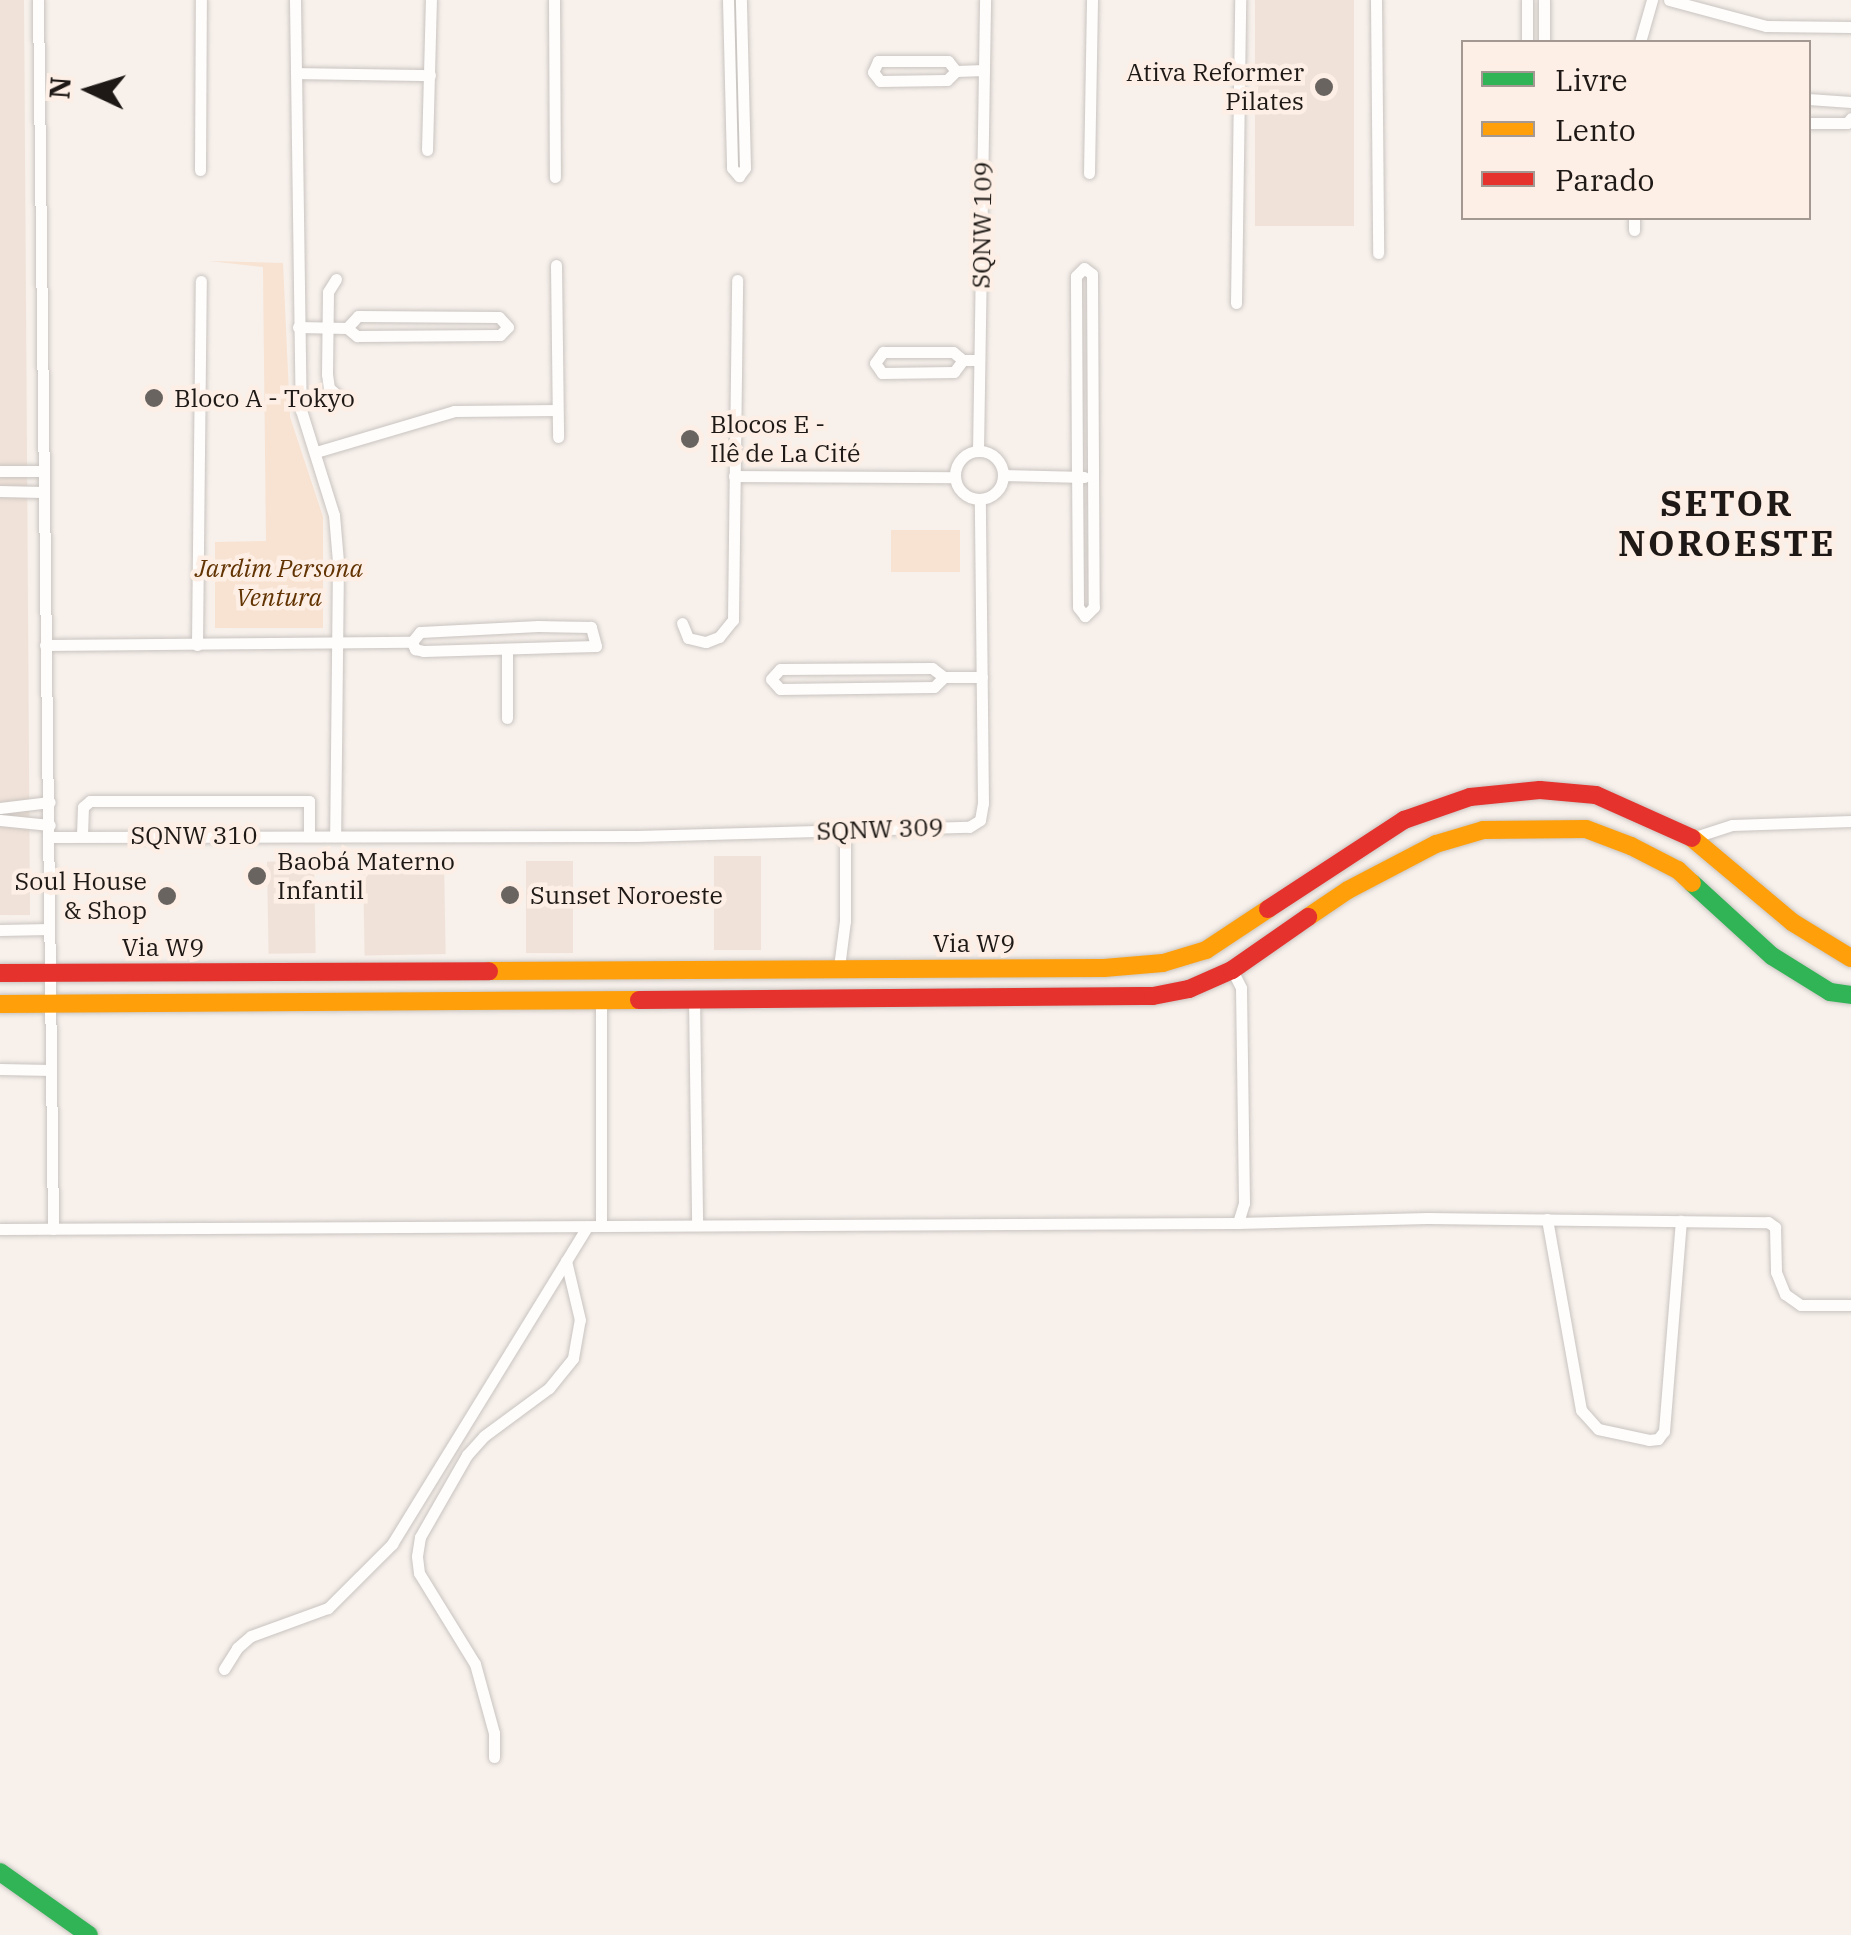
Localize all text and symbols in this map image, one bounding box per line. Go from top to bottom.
north arrow [40,40,140,140]
legend [1461,40,1811,220]
place label: Ativa Reformer Pilates [1126,58,1304,117]
text: Livre [1555,60,1628,99]
text: N [40,76,79,100]
marker: Ativa Reformer Pilates [1313,76,1335,98]
text: Lento [1555,110,1636,149]
text: Parado [1555,160,1655,199]
street label: SQNW 109 [966,161,998,289]
place label: Bloco A - Tokyo [174,383,355,413]
marker: Bloco A - Tokyo [143,387,165,409]
place label: Blocos E - Ilê de La Cité [710,410,860,469]
marker: Blocos E - Ilê de La Cité [679,428,701,450]
district label: SETOR NOROESTE [1618,482,1836,564]
park label: Jardim Persona Ventura [195,554,363,613]
street label: SQNW 309 [816,812,944,846]
street label: SQNW 310 [130,820,258,850]
place label: Baobá Materno Infantil [277,847,455,906]
marker: Baobá Materno Infantil [246,865,268,887]
place label: Soul House & Shop [15,867,147,926]
place label: Sunset Noroeste [530,880,723,910]
marker: Sunset Noroeste [499,884,521,906]
marker: Soul House & Shop [156,885,178,907]
street label: Via W9 [933,928,1015,958]
street label: Via W9 [122,932,204,962]

